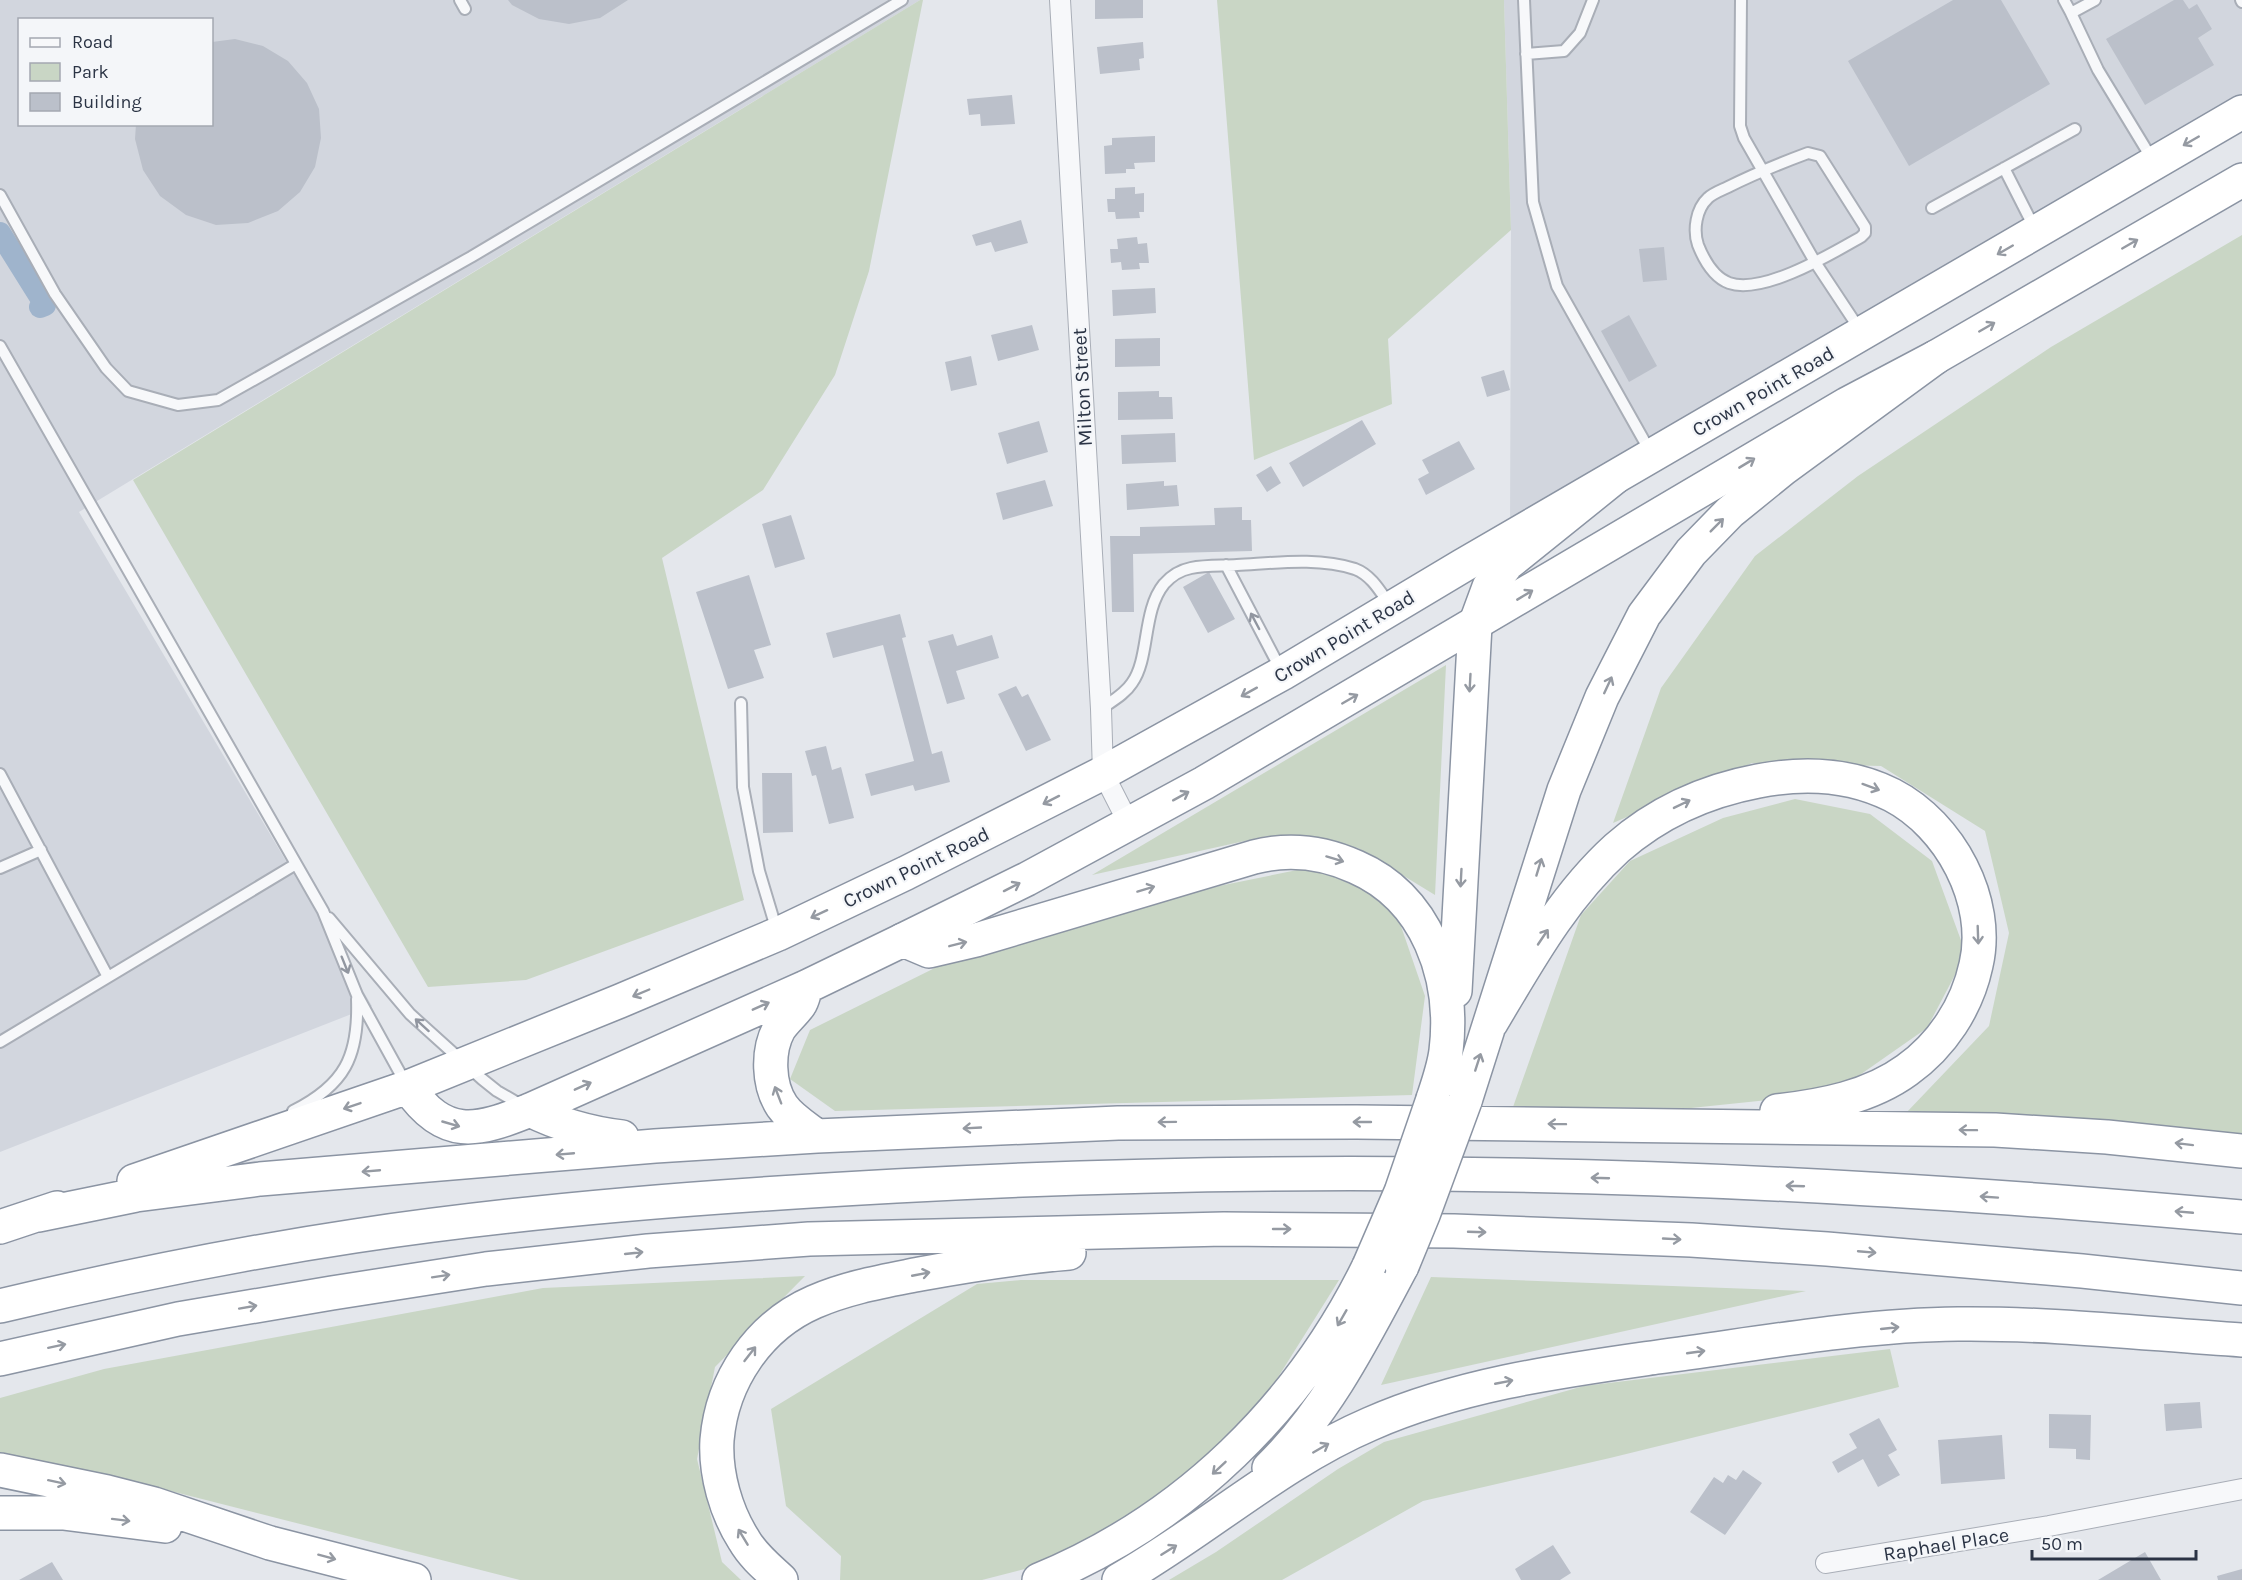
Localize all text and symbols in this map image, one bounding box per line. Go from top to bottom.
legend [18,18,213,126]
text: Road [72,31,113,53]
text: Park [72,61,109,83]
text: Building [72,91,142,113]
one-way arrow [2183,135,2200,147]
one-way arrow [2121,238,2138,250]
one-way arrow [1996,244,2013,256]
one-way arrow [1978,321,1995,333]
street label: Milton Street [1068,327,1097,447]
street label: Crown Point Road [1688,341,1838,441]
one-way arrow [1738,457,1755,469]
one-way arrow [1710,517,1724,532]
street label: Crown Point Road [1270,585,1419,688]
one-way arrow [1516,589,1533,601]
one-way arrow [1249,612,1261,630]
one-way arrow [1465,673,1476,693]
one-way arrow [1602,676,1614,694]
one-way arrow [1241,686,1258,698]
one-way arrow [1341,692,1358,704]
one-way arrow [1861,782,1880,793]
one-way arrow [1171,790,1189,801]
one-way arrow [1042,795,1060,806]
one-way arrow [1673,798,1691,810]
street label: Crown Point Road [839,822,993,913]
one-way arrow [1325,854,1344,865]
one-way arrow [1534,858,1545,877]
one-way arrow [1455,868,1466,888]
one-way arrow [1003,880,1021,892]
one-way arrow [1136,883,1155,894]
one-way arrow [811,909,829,921]
one-way arrow [1972,925,1983,945]
one-way arrow [1537,930,1549,946]
one-way arrow [949,937,968,949]
one-way arrow [340,955,351,974]
one-way arrow [632,988,650,999]
one-way arrow [752,1000,770,1012]
one-way arrow [414,1018,429,1032]
one-way arrow [1473,1053,1484,1072]
one-way arrow [574,1079,592,1090]
one-way arrow [771,1086,782,1105]
one-way arrow [343,1101,362,1112]
one-way arrow [1157,1116,1177,1128]
one-way arrow [1352,1116,1372,1128]
one-way arrow [441,1118,460,1130]
one-way arrow [1547,1118,1567,1130]
one-way arrow [962,1123,982,1134]
one-way arrow [1959,1124,1979,1136]
one-way arrow [2175,1138,2194,1149]
one-way arrow [555,1149,575,1160]
one-way arrow [361,1165,381,1176]
one-way arrow [1590,1172,1610,1184]
one-way arrow [1785,1180,1805,1191]
one-way arrow [1980,1191,2000,1202]
one-way arrow [2174,1206,2194,1217]
one-way arrow [1272,1223,1292,1235]
one-way arrow [1467,1226,1487,1237]
one-way arrow [1662,1234,1681,1245]
one-way arrow [624,1247,644,1258]
one-way arrow [1856,1247,1876,1258]
one-way arrow [911,1268,931,1279]
one-way arrow [430,1270,450,1281]
one-way arrow [238,1301,258,1312]
one-way arrow [1336,1309,1348,1326]
one-way arrow [1879,1322,1899,1333]
one-way arrow [47,1340,66,1351]
one-way arrow [743,1346,756,1362]
one-way arrow [1686,1347,1706,1358]
one-way arrow [1493,1376,1513,1387]
one-way arrow [1312,1442,1329,1454]
one-way arrow [1212,1461,1227,1475]
one-way arrow [48,1476,67,1488]
one-way arrow [111,1514,131,1525]
street label: Raphael Place [1882,1523,2011,1566]
scale bar [2032,1523,2196,1561]
one-way arrow [736,1529,748,1546]
text: 50 m [2041,1533,2083,1555]
one-way arrow [1160,1544,1177,1556]
one-way arrow [317,1552,336,1564]

